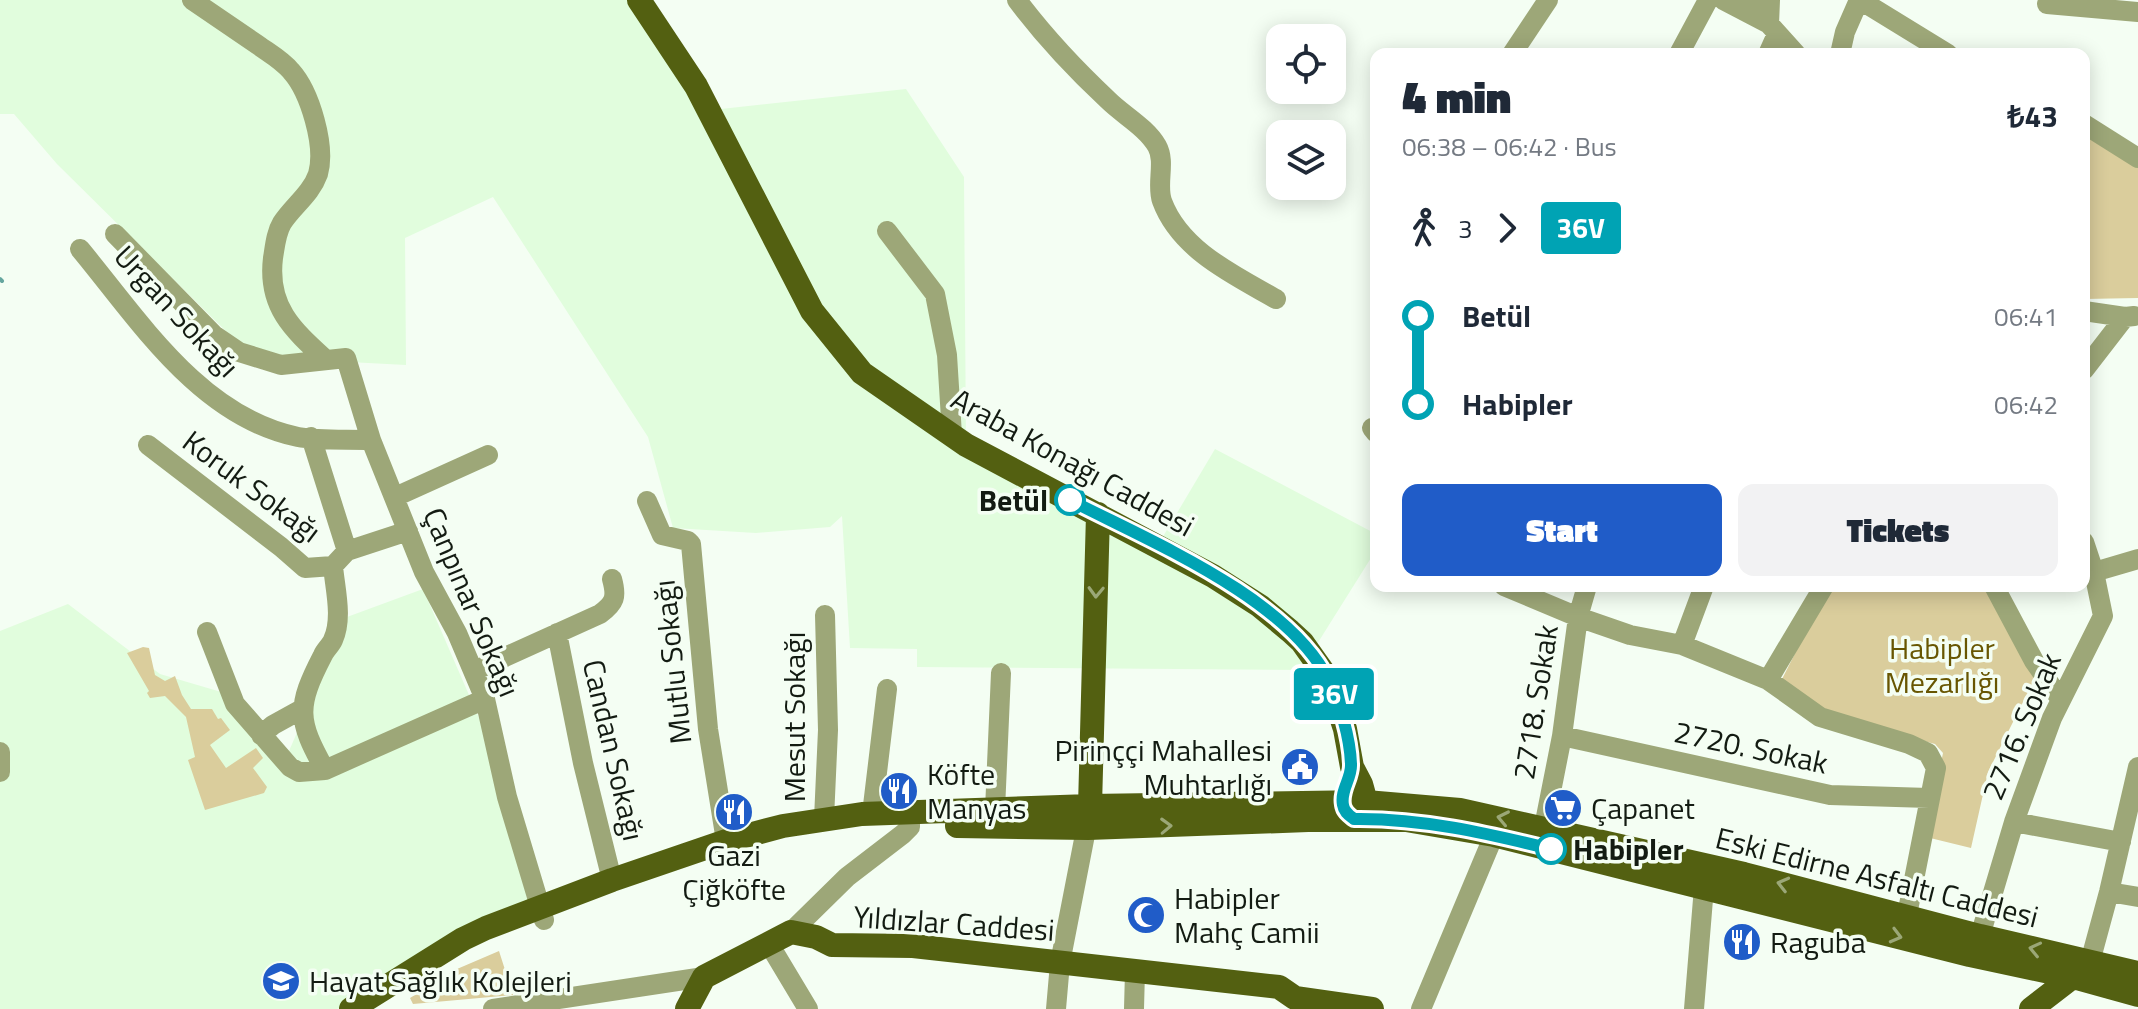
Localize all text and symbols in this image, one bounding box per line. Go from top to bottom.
map controls [1266,24,1346,200]
button: locate [1266,24,1346,104]
text: 4 min [1402,63,1511,130]
text: ₺43 [2007,93,2058,139]
button: layers [1266,120,1346,200]
text: 06:38 – 06:42 · Bus [1402,127,1617,166]
icon: walk [1402,206,1446,250]
icon: forward [1485,206,1529,250]
text: 36V [1557,206,1605,249]
text: 3 [1458,209,1473,248]
street label: Urgan Sokağı [104,235,250,387]
text: Betül [1462,293,1531,339]
text: 06:41 [1994,297,2058,336]
street label: Araba Konağı Caddesi [943,376,1203,548]
text: Habipler [1462,381,1573,427]
text: 06:42 [1994,385,2058,424]
street label: Koruk Sokağı [173,419,331,553]
place label: Betül [979,477,1048,523]
button: Start [1402,484,1722,576]
button: Tickets [1738,484,2058,576]
marker: Betül [1055,485,1085,515]
street label: Çanpınar Sokağı [411,500,533,704]
street label: Mutlu Sokağı [641,578,703,746]
one-way arrow [1087,586,1104,599]
street label: 2718. Sokak [1500,621,1570,783]
park label: Habipler Mezarlığı [1885,625,1999,705]
street label: Mesut Sokağı [771,632,817,802]
street label: 2716. Sokak [1969,645,2073,807]
street label: Candan Sokağı [571,655,657,845]
line badge: 36V [1288,668,1380,720]
text: 36V [1310,672,1358,715]
street label: 2720. Sokak [1670,708,1832,786]
place label: Pirinççi Mahallesi Muhtarlığı [1055,727,1272,807]
public building icon: Pirinççi Mahallesi Muhtarlığı [1279,746,1321,788]
place label: Köfte Manyas [927,751,1026,831]
restaurant icon: Köfte Manyas [878,770,920,812]
place label: Çapanet [1591,785,1695,831]
supermarket icon: Çapanet [1542,787,1584,829]
restaurant icon: Gazi Çiğköfte [713,791,755,833]
one-way arrow [1496,810,1510,827]
street label: Eski Edirne Asfaltı Caddesi [1711,815,2043,939]
one-way arrow [1160,817,1173,834]
place label: Habipler [1573,826,1684,872]
place label: Gazi Çiğköfte [682,832,786,912]
marker: Habipler [1536,834,1566,864]
place label: Habipler Mahç Camii [1174,875,1320,955]
one-way arrow [1777,876,1791,893]
street label: Yıldızlar Caddesi [852,893,1056,953]
mosque icon: Habipler Mahç Camii [1125,894,1167,936]
place label: Raguba [1770,919,1866,965]
restaurant icon: Raguba [1721,921,1763,963]
one-way arrow [1888,927,1902,944]
one-way arrow [2028,942,2042,959]
place label: Hayat Sağlık Kolejleri [309,958,572,1004]
school or university icon: Hayat Sağlık Kolejleri [260,960,302,1002]

